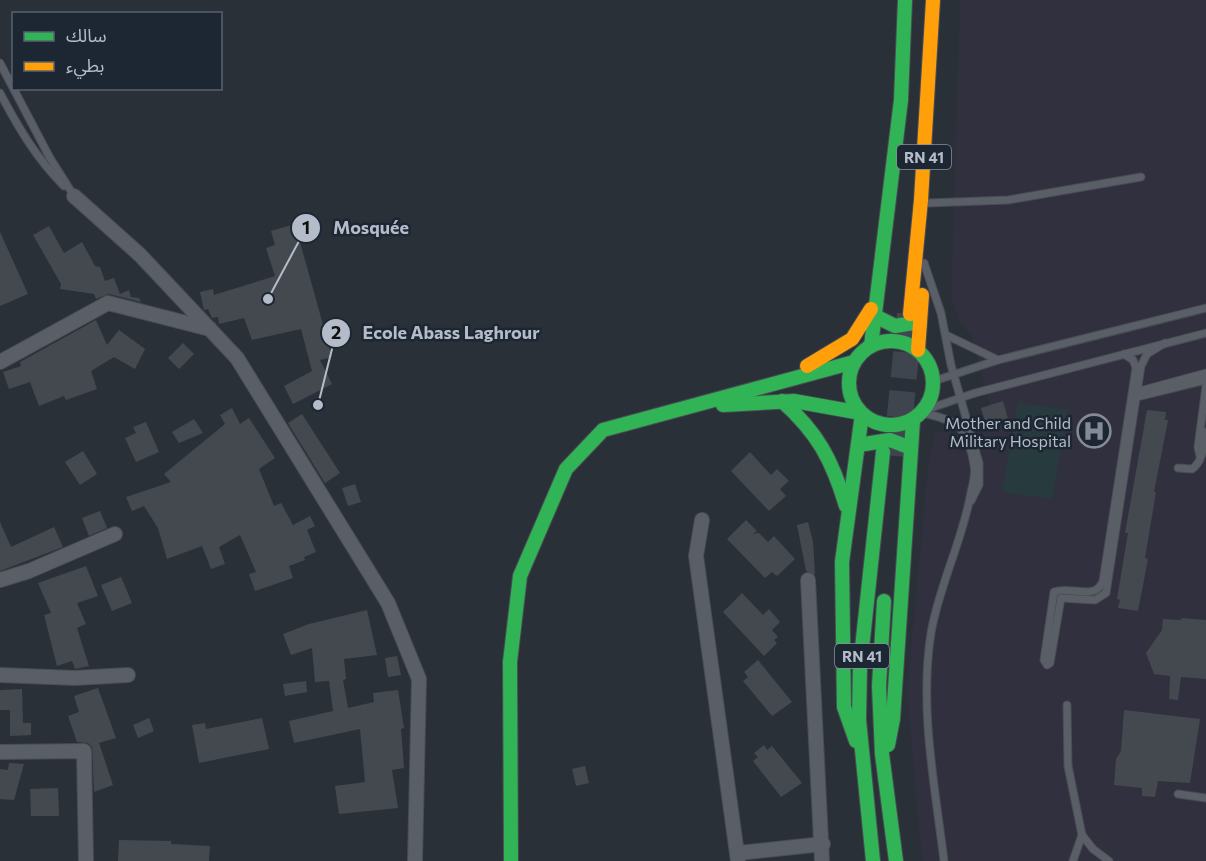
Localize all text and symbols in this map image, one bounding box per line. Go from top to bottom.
legend [12,12,222,90]
text: سالك [66,24,107,46]
text: بطيء [66,54,104,79]
road number: RN 41 [897,145,951,169]
callout: Mosquée [291,210,421,246]
text: 1 [302,216,310,238]
text: Mosquée [333,216,409,238]
callout: Ecole Abass Laghrour [321,315,552,351]
text: 2 [331,321,341,343]
text: Ecole Abass Laghrour [362,321,540,343]
place label: Mother and Child Military Hospital [945,413,1071,450]
hospital icon: Mother and Child Military Hospital [1076,413,1112,449]
road number: RN 41 [835,644,889,668]

